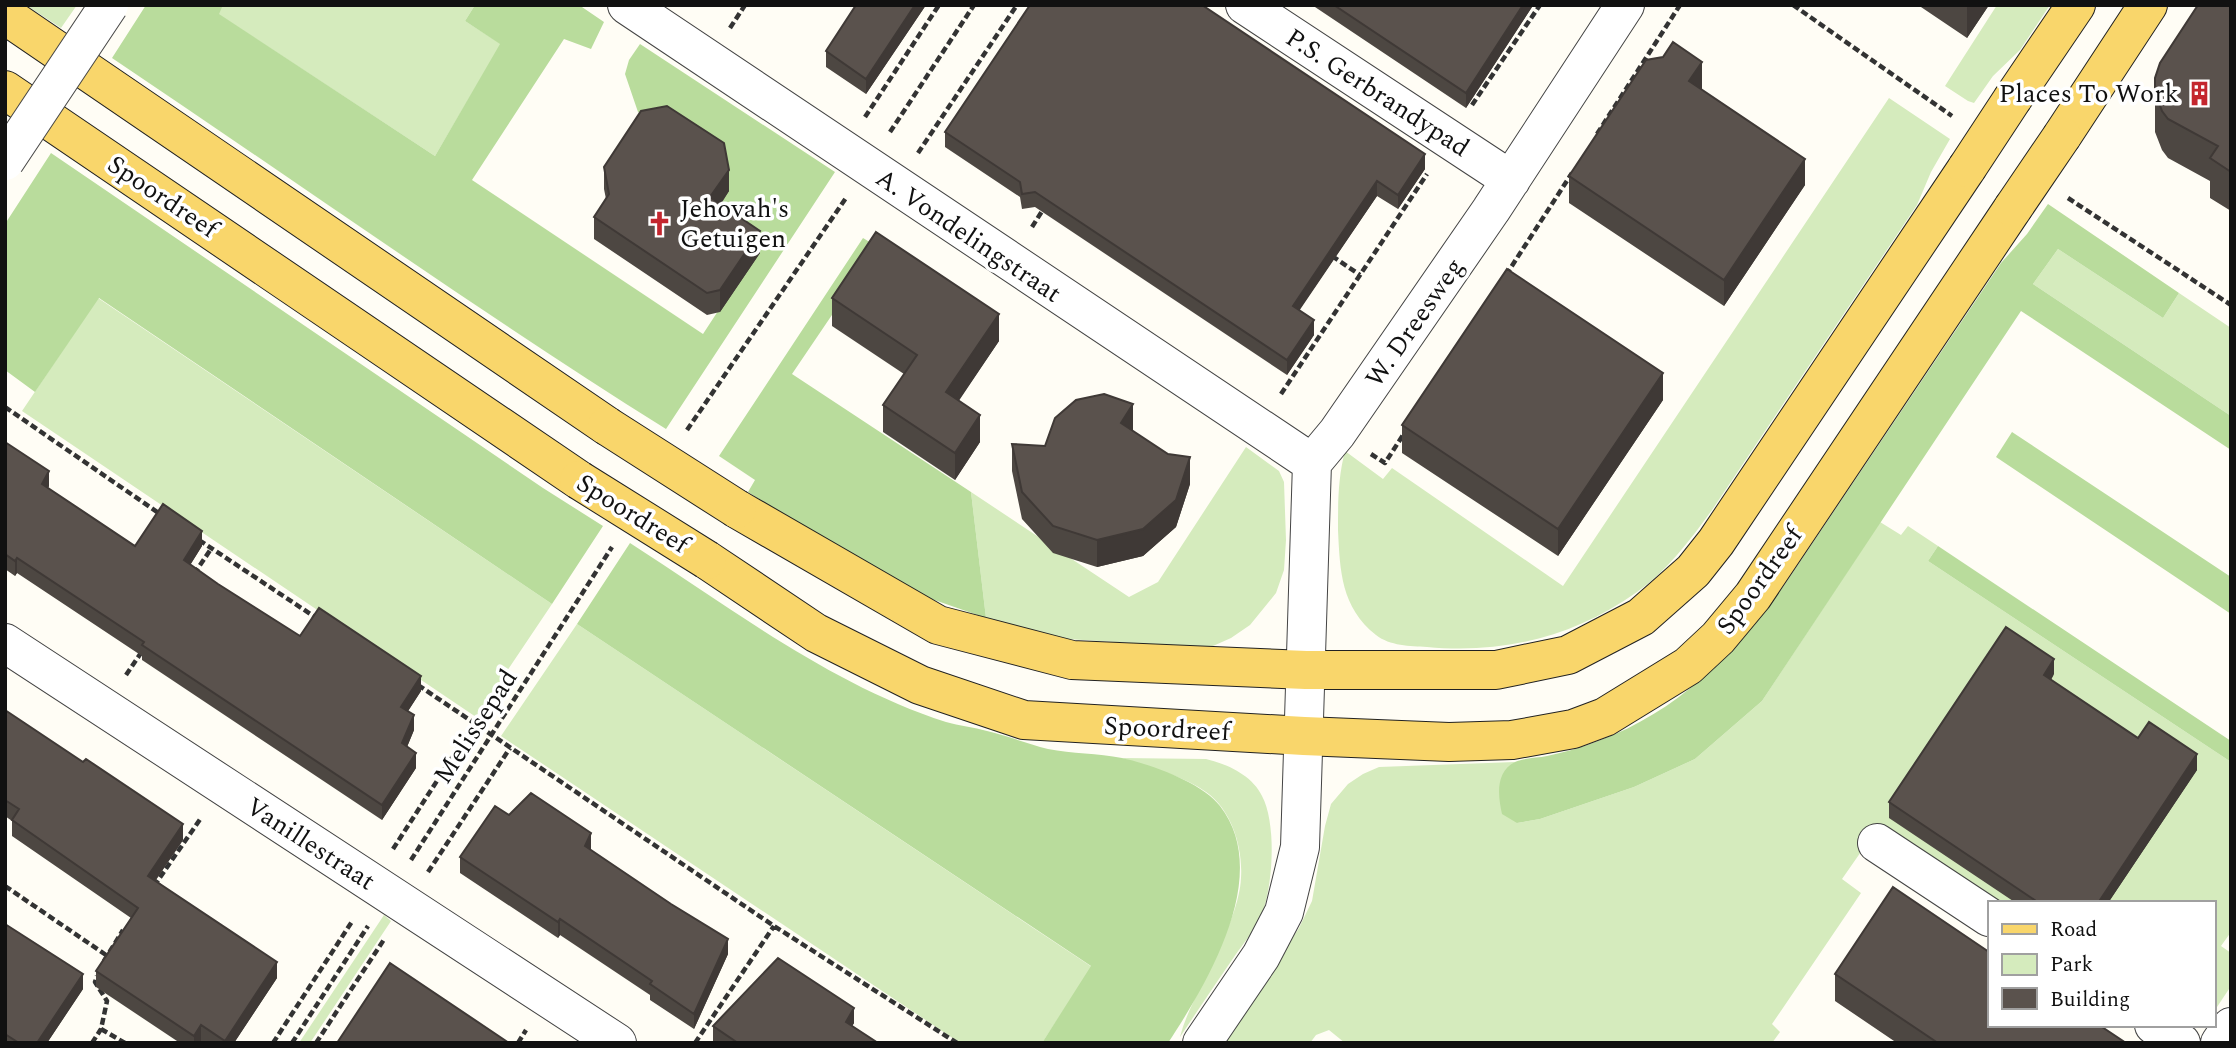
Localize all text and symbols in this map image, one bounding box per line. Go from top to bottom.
street label: P.S. Gerbrandypad [1277,18,1477,167]
place label: Places To Work [1999,74,2179,114]
building icon: Places To Work [2185,79,2213,107]
street label: Spoordreef [99,145,228,250]
street label: A. Vondelingstraat [867,159,1070,313]
place label: Jehovah's Getuigen [680,189,789,259]
church icon: Jehovah's Getuigen [646,209,674,237]
street label: W. Dreesweg [1355,250,1474,396]
street label: Spoordreef [568,463,698,565]
street label: Spoordreef [1707,516,1814,643]
street label: Melissepad [424,661,528,792]
street label: Spoordreef [1103,706,1233,752]
street label: Vanillestraat [238,787,383,901]
legend [1988,901,2215,1027]
text: Road [2050,914,2097,946]
text: Park [2050,949,2094,981]
text: Building [2050,984,2130,1016]

